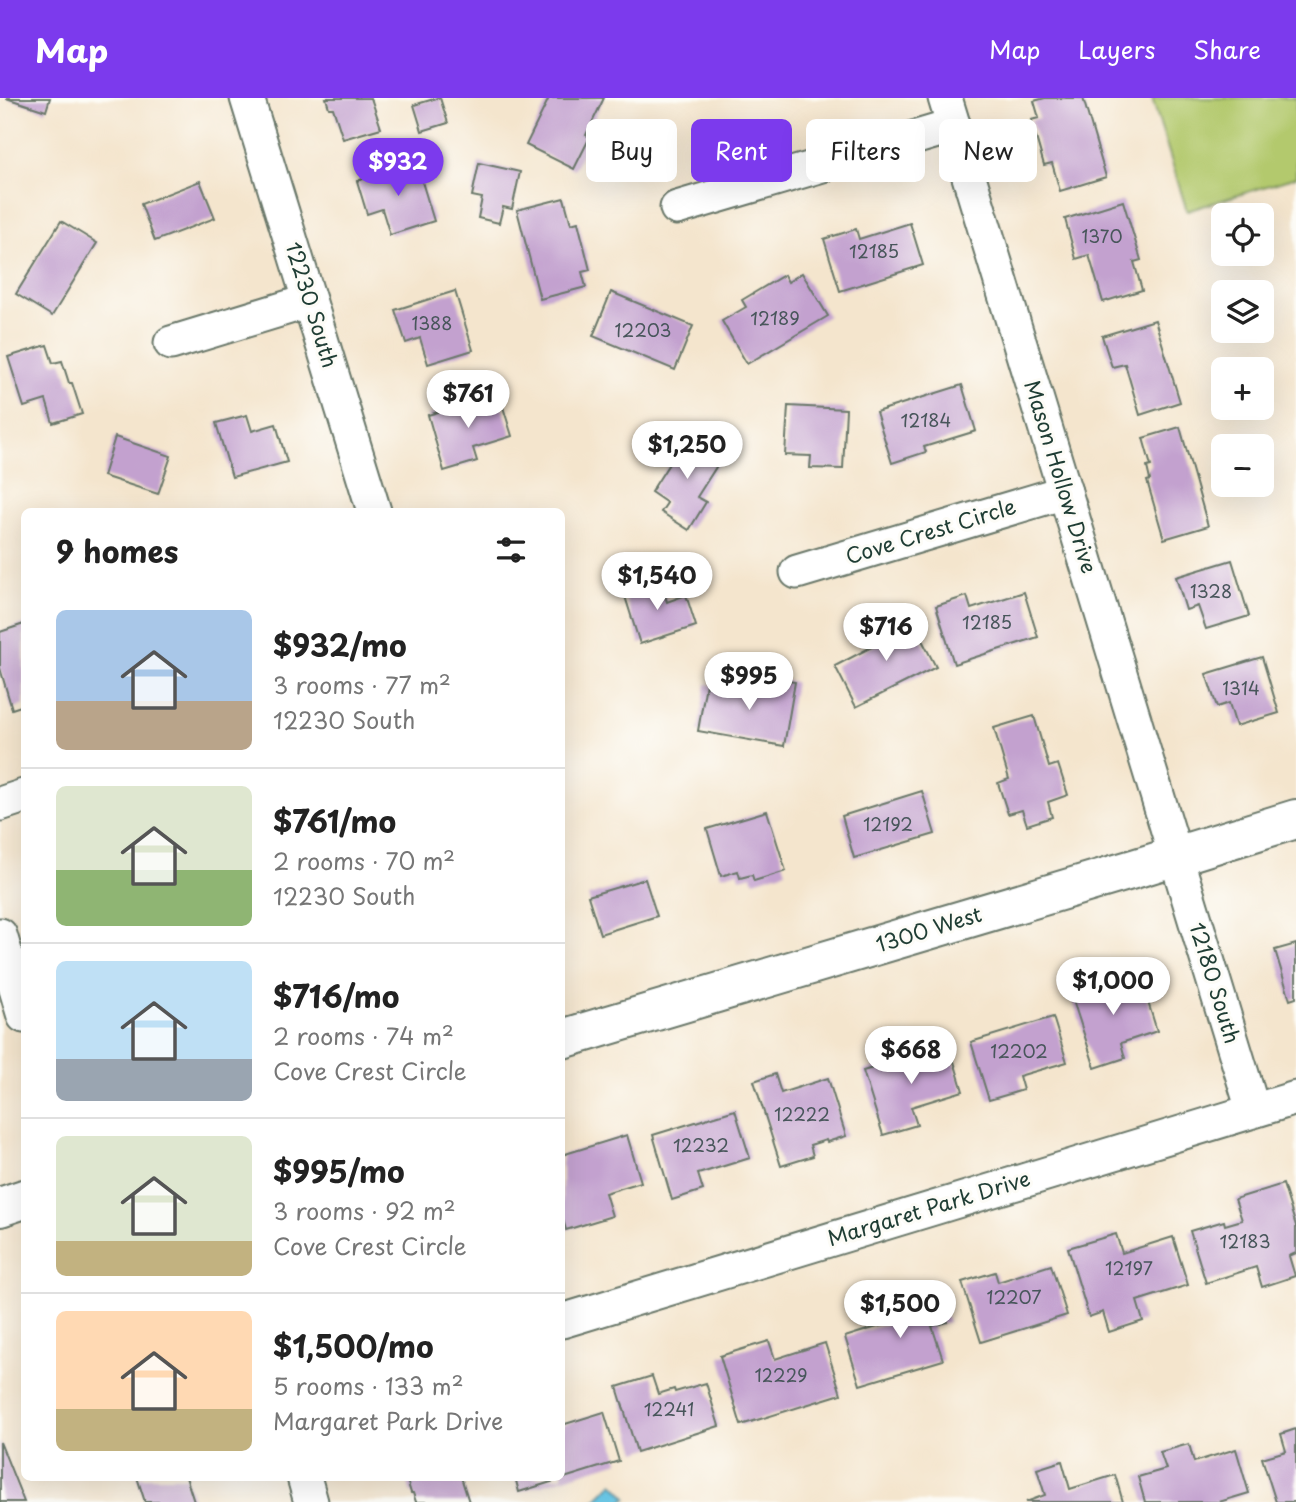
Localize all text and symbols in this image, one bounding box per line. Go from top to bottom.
text: Map [35,24,108,74]
text: Map [989,31,1040,67]
text: Layers [1078,31,1155,67]
text: Share [1193,31,1261,67]
chip: Buy [586,119,677,182]
chip: Rent [691,119,792,182]
chip: Filters [806,119,925,182]
chip: New [939,119,1037,182]
pin: $932 [357,139,439,198]
text: $932 [369,143,427,178]
map controls [1211,203,1274,497]
button: locate [1211,203,1274,266]
house number: 1370 [1081,222,1123,249]
house number: 12185 [849,237,899,264]
street label: 12230 South [279,238,347,371]
button: layers [1211,280,1274,343]
house number: 12189 [750,304,800,331]
house number: 1388 [411,309,453,336]
house number: 12203 [615,316,671,343]
button: + [1211,357,1274,420]
pin: $761 [427,370,509,430]
text: $761 [443,375,493,410]
street label: Mason Hollow Drive [1017,376,1107,577]
house number: 12184 [901,406,951,433]
pin: $1,250 [630,422,744,481]
text: $1,250 [648,426,726,461]
button: − [1211,434,1274,497]
street label: Cove Crest Circle [841,489,1020,571]
text: 9 homes [56,528,178,573]
icon: filters [492,531,530,569]
pin: $1,540 [600,552,714,612]
text: $1,540 [617,557,697,592]
house number: 1328 [1190,577,1232,604]
pin: $716 [845,603,927,663]
text: $716 [859,608,913,643]
house number: 12185 [962,608,1012,635]
text: $932/mo [273,622,407,667]
icon: home [112,638,196,722]
pin: $995 [708,652,790,712]
text: $995 [720,657,778,692]
text: 3 rooms · 77 m² [273,667,451,702]
house number: 1314 [1222,674,1260,701]
text: 12230 South [273,702,415,737]
text: $761/mo [273,798,396,843]
house number: 12192 [863,810,913,837]
icon: home [112,814,196,898]
text: 2 rooms · 70 m² [273,843,455,878]
text: 12230 South [273,878,415,913]
street label: 1300 West [871,897,985,959]
street label: 12180 South [1182,918,1249,1047]
pin: $1,000 [1056,958,1170,1017]
text: $1,000 [1072,962,1154,997]
text: $716/mo [273,973,399,1018]
icon: home [112,989,196,1073]
text: 2 rooms · 74 m² [273,1018,454,1053]
pin: $668 [870,1026,952,1086]
text: $668 [881,1031,941,1066]
house number: 12202 [990,1037,1048,1064]
text: Cove Crest Circle [273,1053,467,1088]
house number: 12222 [774,1100,830,1127]
house number: 12232 [673,1131,729,1158]
text: $995/mo [273,1148,405,1193]
street label: Margaret Park Drive [823,1161,1034,1253]
icon: home [112,1164,196,1248]
text: 3 rooms · 92 m² [273,1193,456,1228]
house number: 12183 [1219,1227,1271,1254]
text: Cove Crest Circle [273,1228,467,1263]
house number: 12197 [1105,1254,1153,1281]
pin: $1,500 [843,1280,957,1340]
house number: 12207 [986,1283,1042,1310]
text: $1,500 [860,1285,940,1320]
text: $1,500/mo [273,1323,434,1368]
icon: home [112,1339,196,1423]
house number: 12229 [754,1361,808,1388]
text: 5 rooms · 133 m² [273,1368,464,1403]
house number: 12241 [644,1395,694,1422]
text: Margaret Park Drive [273,1403,503,1438]

